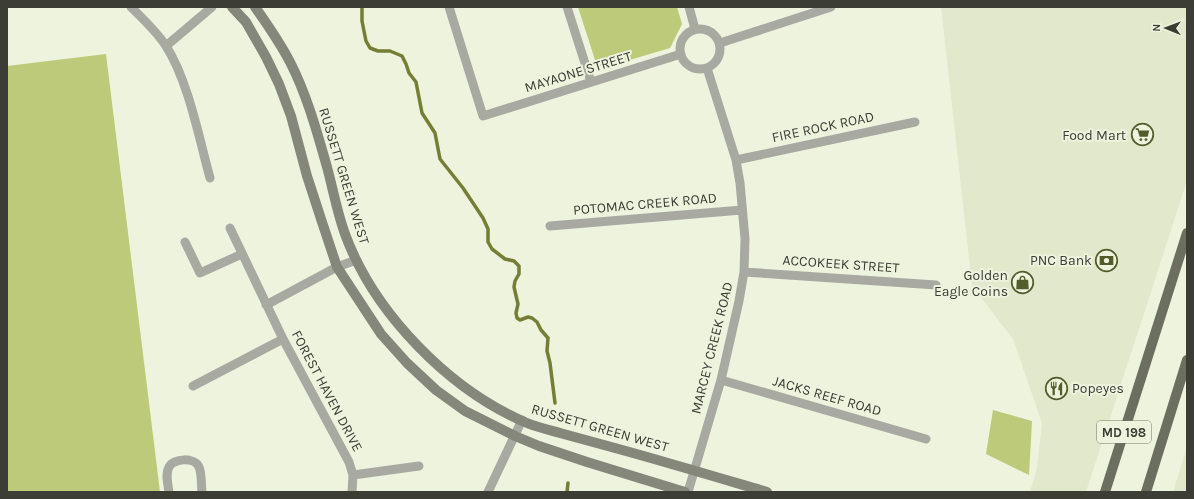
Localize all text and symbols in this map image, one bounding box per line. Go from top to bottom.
north arrow [1146,8,1186,48]
text: N [1150,24,1163,32]
street label: MAYAONE STREET [522,48,634,96]
street label: RUSSETT GREEN WEST [315,106,373,246]
street label: FIRE ROCK ROAD [770,108,876,146]
supermarket icon: Food Mart [1129,122,1155,148]
place label: Food Mart [1062,127,1126,144]
street label: POTOMAC CREEK ROAD [572,189,718,219]
bank icon: PNC Bank [1094,247,1120,273]
street label: ACCOKEEK STREET [782,251,900,277]
place label: PNC Bank [1030,252,1092,269]
place label: Golden Eagle Coins [934,267,1008,300]
shop icon: Golden Eagle Coins [1010,270,1036,296]
street label: MARCEY CREEK ROAD [687,280,737,416]
street label: FOREST HAVEN DRIVE [288,328,366,454]
street label: JACKS REEF ROAD [771,372,883,420]
restaurant icon: Popeyes [1043,375,1069,401]
place label: Popeyes [1072,380,1124,397]
street label: RUSSETT GREEN WEST [529,400,671,456]
road number: MD 198 [1097,421,1151,443]

